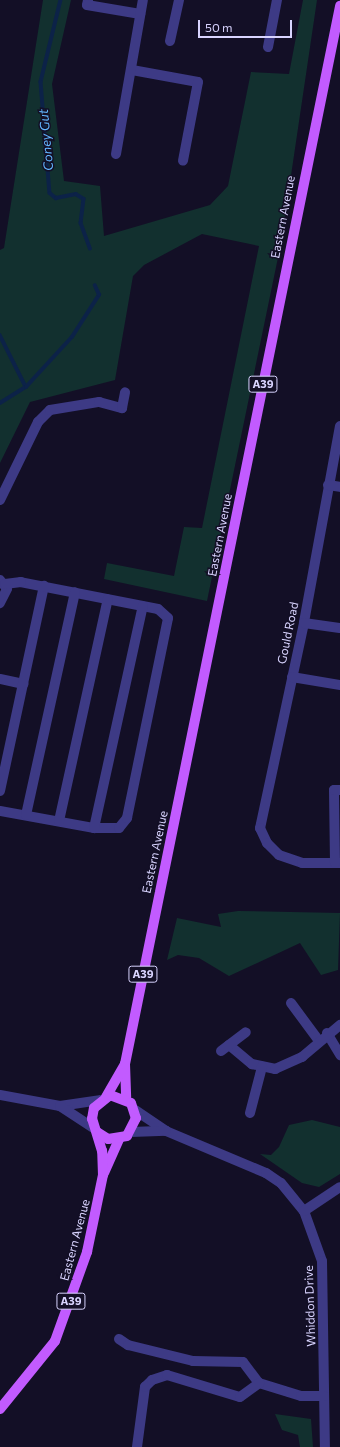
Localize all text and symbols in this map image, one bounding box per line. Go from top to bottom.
scale bar [200,12,294,38]
text: 50 m [205,20,233,34]
water label: Coney Gut [36,108,56,172]
street label: Eastern Avenue [268,174,298,260]
road number: A39 [248,375,278,393]
street label: Eastern Avenue [205,492,235,578]
street label: Gould Road [274,601,302,665]
street label: Eastern Avenue [139,809,171,895]
road number: A39 [128,965,158,983]
street label: Eastern Avenue [57,1198,93,1282]
street label: Whiddon Drive [301,1265,319,1347]
road number: A39 [56,1292,86,1310]

